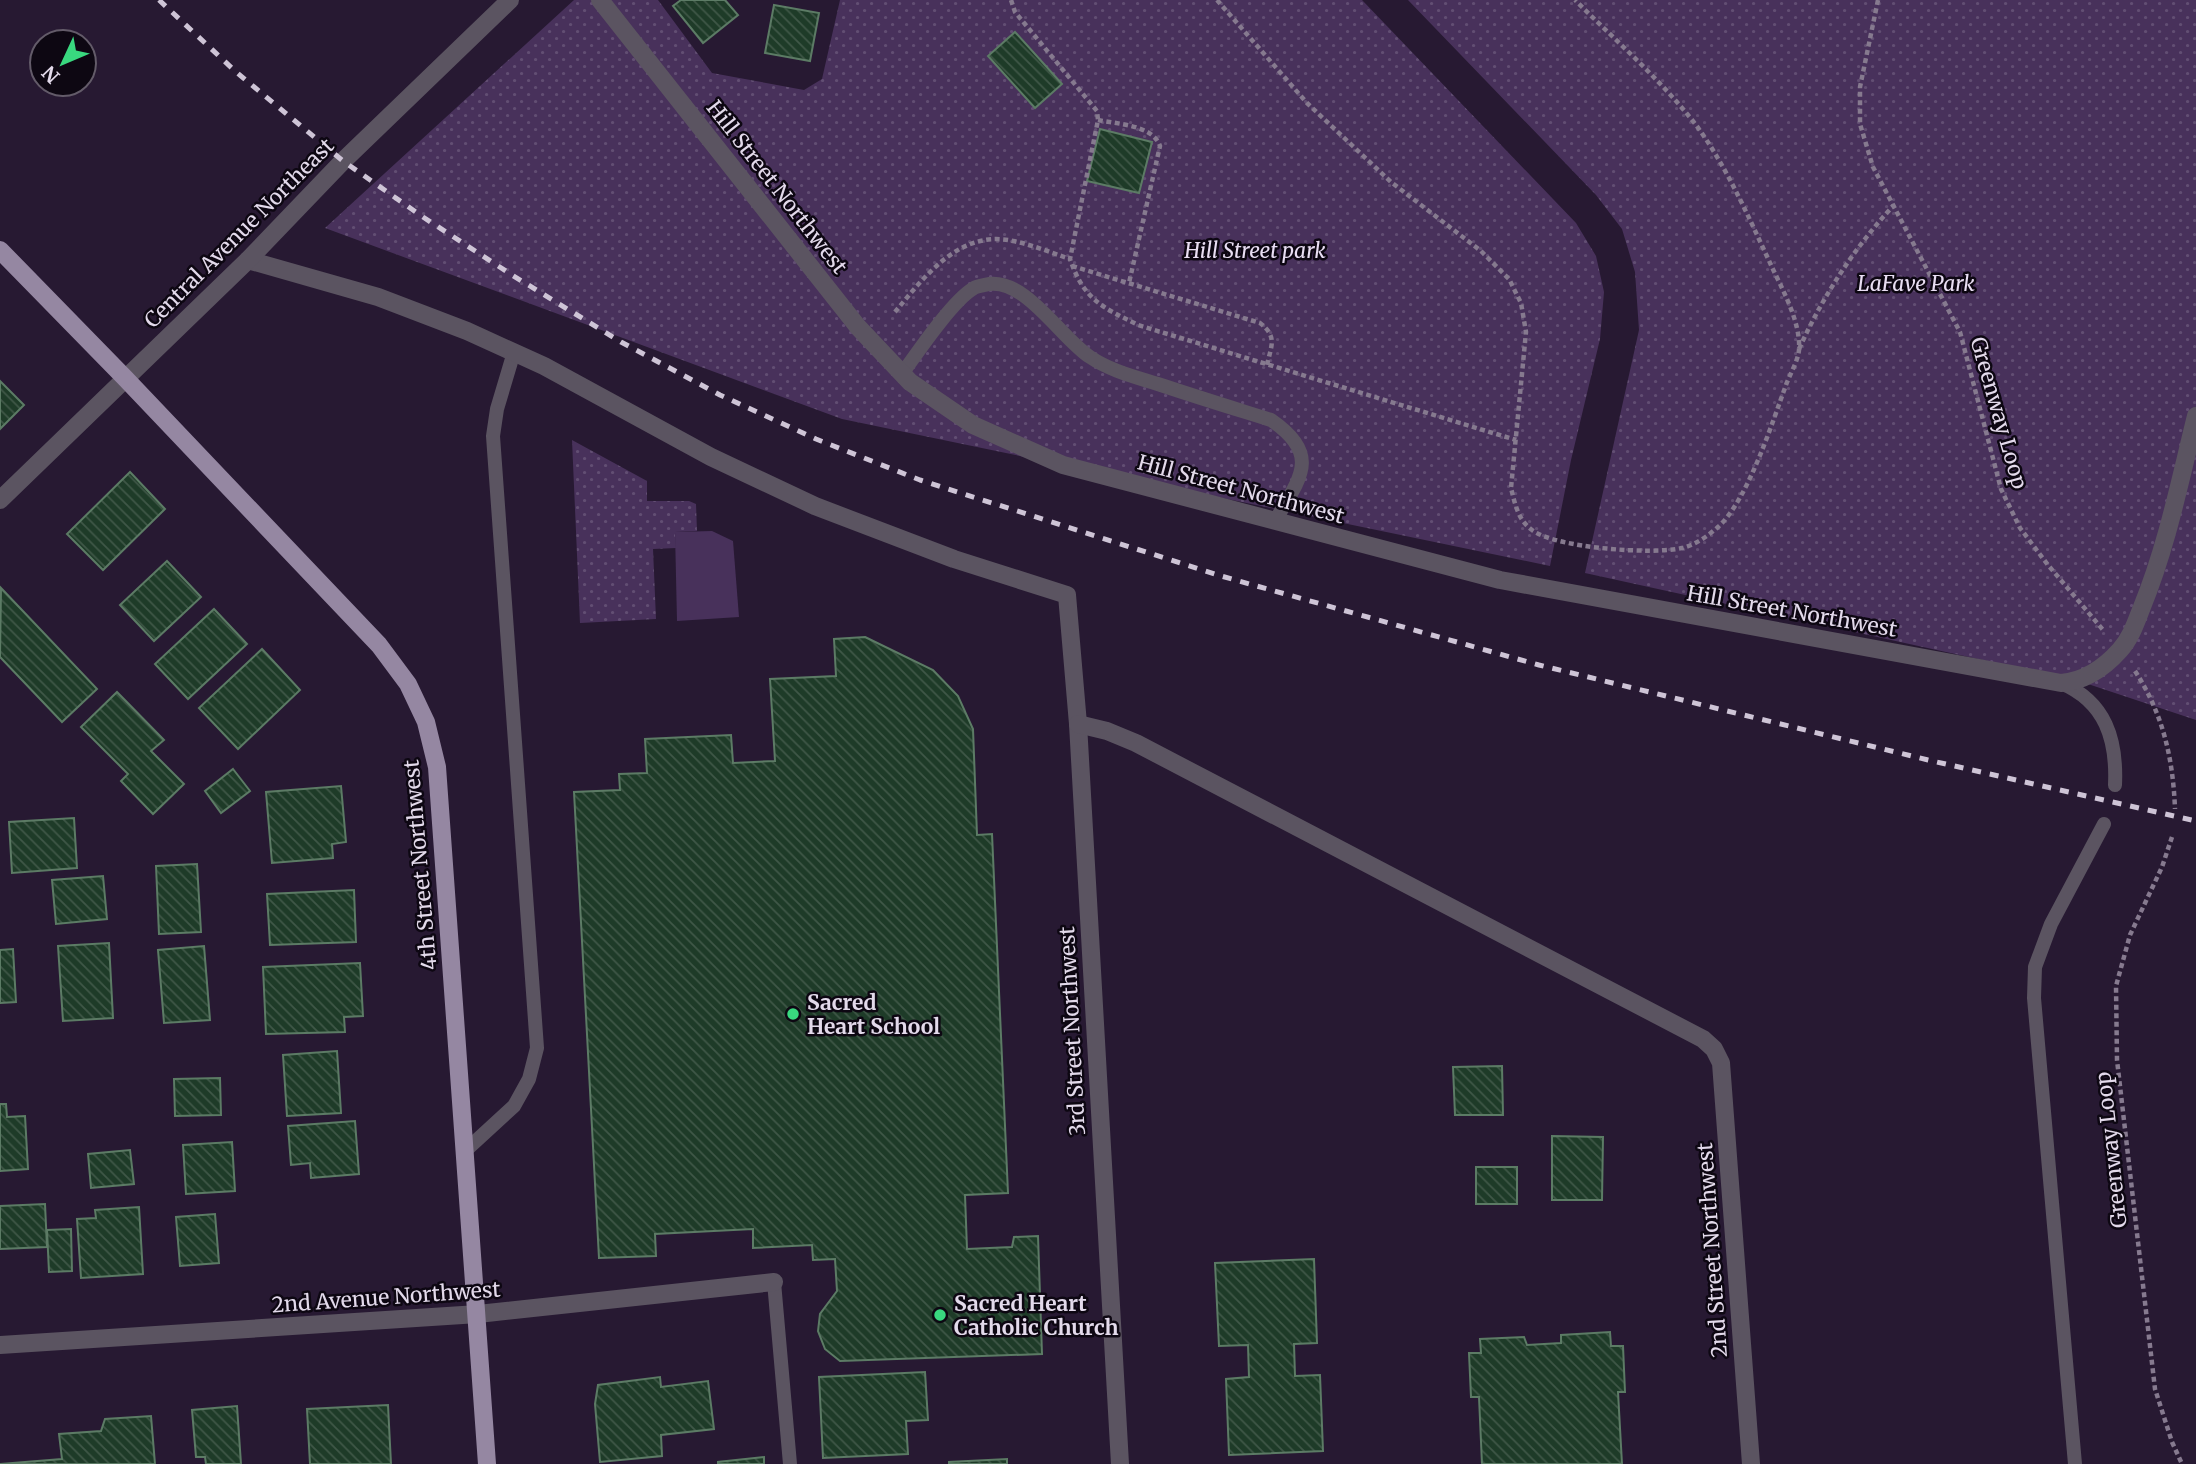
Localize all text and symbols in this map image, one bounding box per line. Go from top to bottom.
north arrow [28,28,98,98]
text: N [37,61,65,89]
street label: Hill Street Northwest [701,95,853,279]
street label: Central Avenue Northeast [138,132,340,334]
park label: Hill Street park [1183,237,1326,264]
park label: LaFave Park [1857,270,1975,297]
street label: Greenway Loop [1964,334,2034,492]
street label: Hill Street Northwest [1135,448,1347,530]
street label: Hill Street Northwest [1685,579,1899,643]
street label: 4th Street Northwest [397,759,443,971]
street label: 3rd Street Northwest [1053,926,1091,1136]
place label: Sacred Heart School [807,989,940,1040]
marker: Sacred Heart School [785,1006,801,1022]
street label: Greenway Loop [2089,1071,2133,1229]
street label: 2nd Street Northwest [1691,1142,1733,1358]
street label: 2nd Avenue Northwest [271,1276,501,1318]
place label: Sacred Heart Catholic Church [954,1290,1118,1341]
marker: Sacred Heart Catholic Church [932,1307,948,1323]

